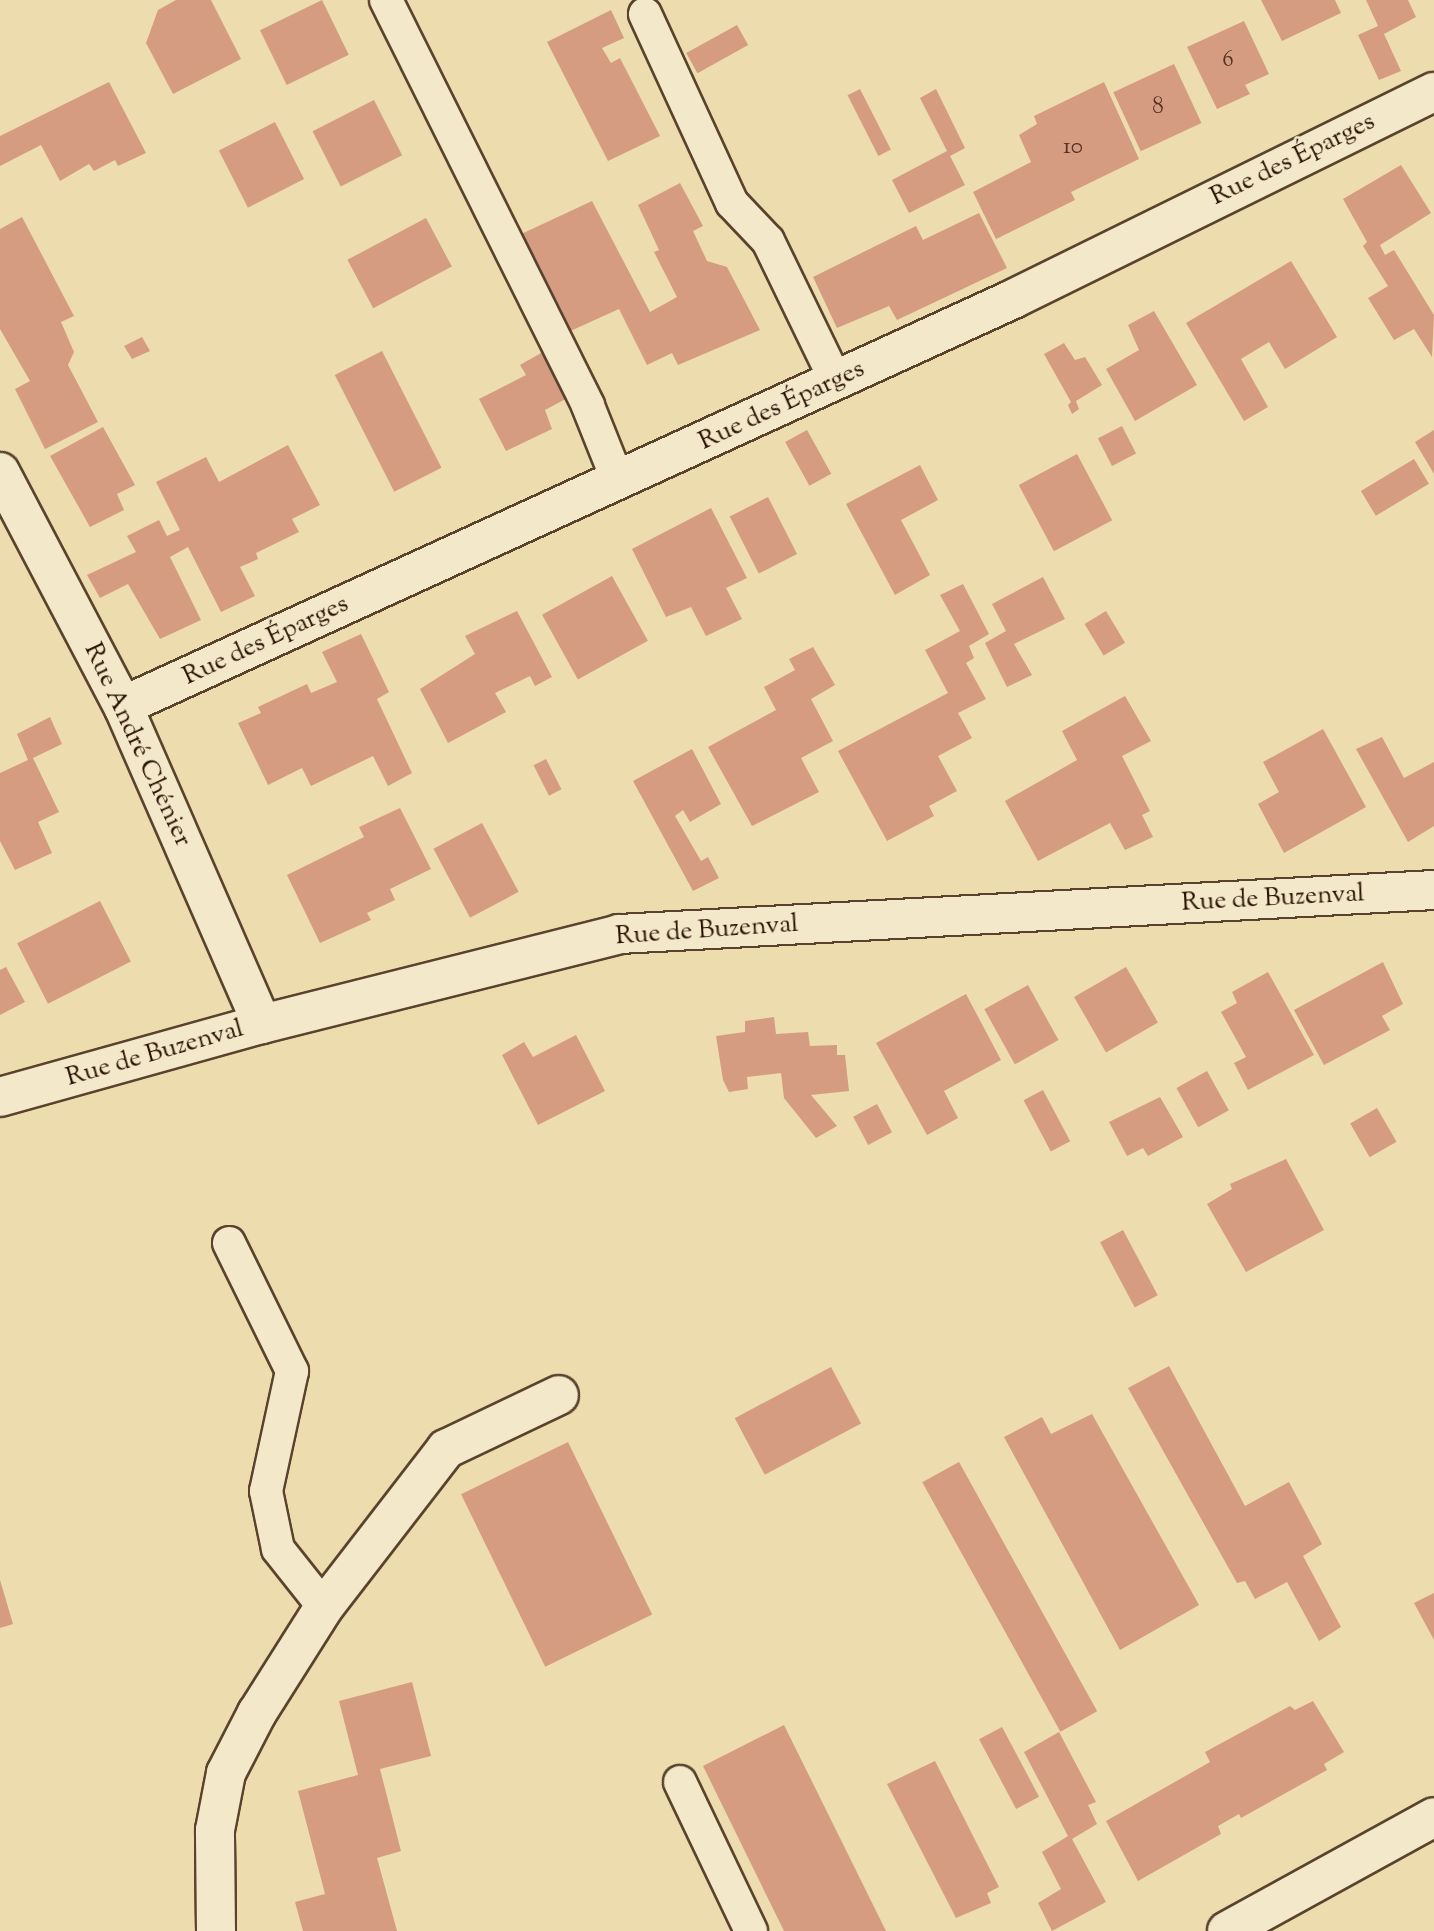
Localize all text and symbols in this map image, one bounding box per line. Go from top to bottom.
house number: 6 [1222,47,1234,75]
house number: 8 [1152,94,1164,122]
street label: Rue des Éparges [1206,107,1380,213]
house number: 10 [1063,134,1083,162]
street label: Rue des Éparges [694,354,870,458]
street label: Rue des Éparges [178,589,354,693]
street label: Rue André Chénier [76,638,198,852]
street label: Rue de Buzenval [1181,879,1365,919]
street label: Rue de Buzenval [614,909,800,953]
street label: Rue de Buzenval [63,1014,247,1094]

